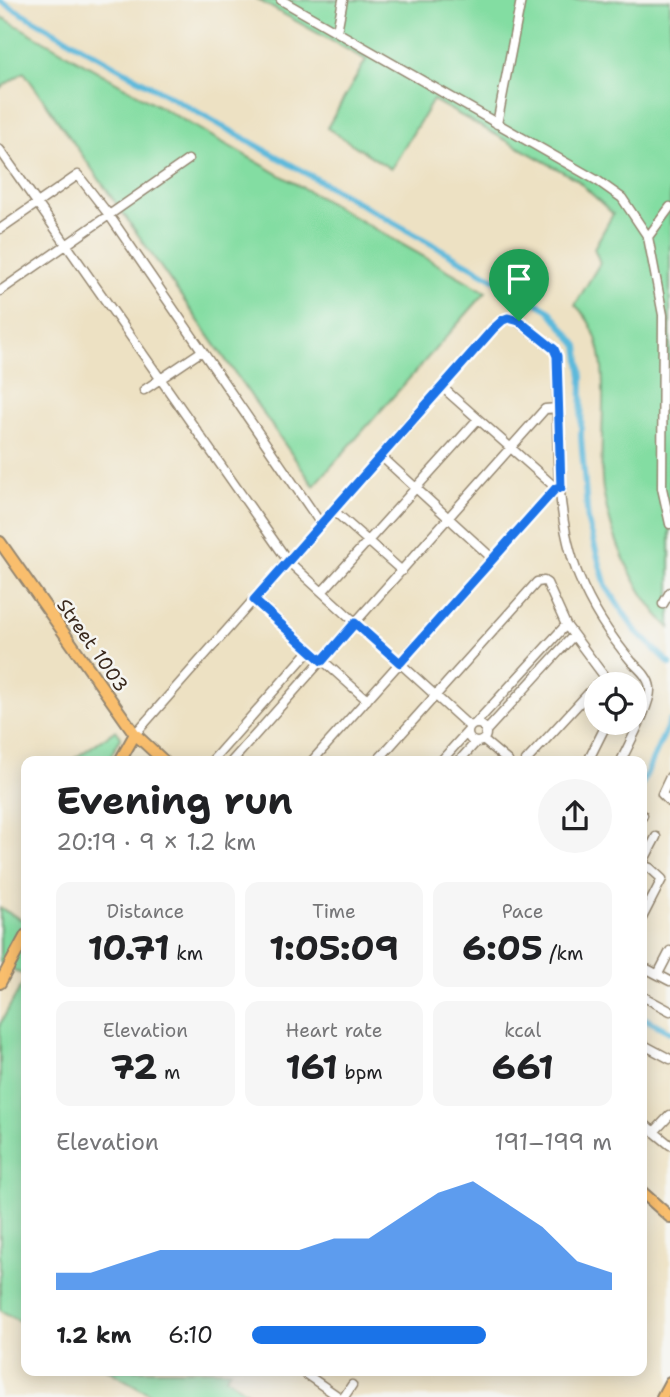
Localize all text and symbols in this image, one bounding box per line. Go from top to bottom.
pin [489,249,549,321]
icon: arrive [500,260,538,298]
street label: Street 1003 [51,594,134,697]
map controls [584,672,647,735]
button: locate [584,672,647,735]
text: Evening run [56,775,293,826]
button: share [538,779,612,853]
text: 20:19 · 9 × 1.2 km [56,827,256,857]
text: Distance [106,899,184,924]
text: Time [312,899,356,924]
text: Pace [502,899,544,924]
text: 10.71 [87,924,170,971]
text: 1:05:09 [269,924,399,971]
text: 6:05 [462,924,543,971]
text: km [170,941,203,966]
text: /km [543,941,583,966]
text: Elevation [103,1018,188,1043]
text: Heart rate [286,1018,382,1043]
text: kcal [504,1018,541,1043]
text: 72 [110,1043,157,1090]
text: 161 [285,1043,338,1090]
text: 661 [492,1043,554,1090]
text: m [157,1060,180,1085]
text: bpm [338,1060,383,1085]
text: Elevation [56,1127,159,1157]
text: 191–199 m [495,1127,612,1157]
text: 1.2 km [56,1320,132,1350]
text: 6:10 [168,1320,213,1350]

